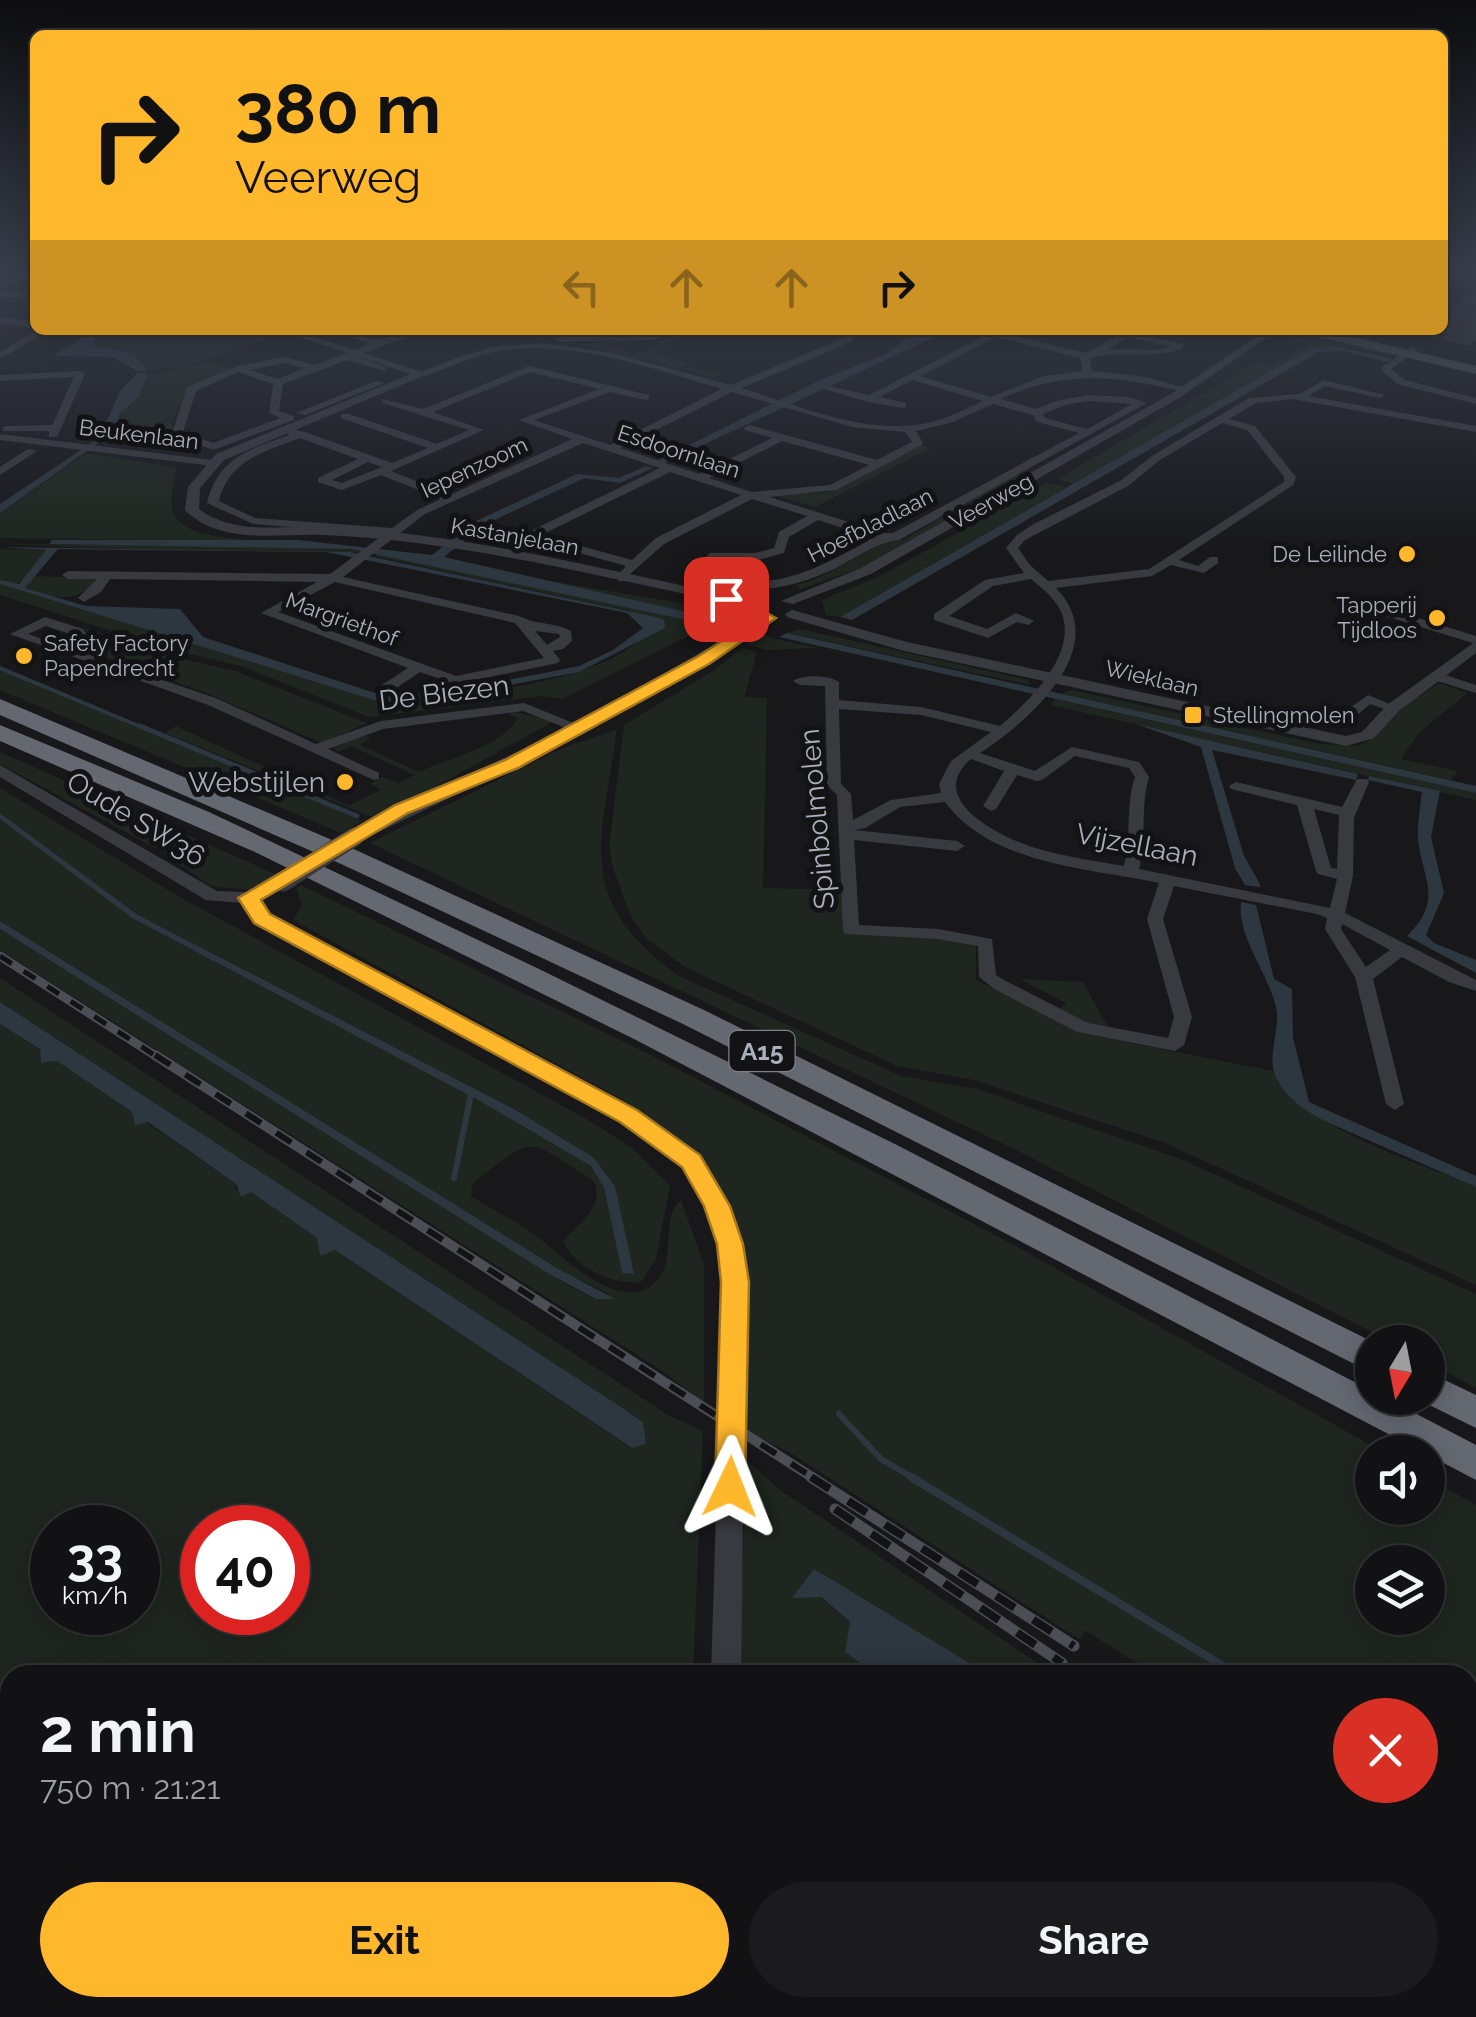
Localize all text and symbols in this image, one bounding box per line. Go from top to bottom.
text: 380 m [235,67,441,149]
icon: right [70,70,200,200]
text: Veerweg [235,151,421,204]
icon: left [554,260,609,315]
icon: ahead [659,260,714,315]
icon: ahead [764,260,819,315]
icon: right [869,260,924,315]
street label: Beukenlaan [78,414,200,454]
street label: Esdoornlaan [614,419,744,483]
street label: Iepenzoom [417,431,531,503]
street label: Veerweg [945,468,1037,534]
street label: Hoefbladlaan [803,482,937,568]
street label: Kastanjelaan [449,512,581,560]
place label: De Leilinde [1272,541,1387,567]
marker: De Leilinde [1396,543,1418,565]
pin [684,557,769,642]
icon: arrive [699,572,754,627]
street label: Margriethof [282,587,403,652]
place label: Tapperij Tijdloos [1336,592,1417,643]
marker: Tapperij Tijdloos [1426,607,1448,629]
place label: Safety Factory Papendrecht [44,630,189,681]
marker: Safety Factory Papendrecht [13,645,35,667]
street label: Wieklaan [1103,655,1201,701]
street label: De Biezen [377,669,511,717]
place label: Stellingmolen [1213,702,1354,728]
marker: Stellingmolen [1182,704,1204,726]
street label: Spinbolmolen [793,727,841,911]
street label: Oude SW36 [61,765,211,873]
place label: Webstijlen [188,766,325,799]
marker: Webstijlen [334,771,356,793]
street label: Vijzellaan [1073,817,1201,873]
road number: A15 [730,1031,794,1071]
north arrow [1355,1325,1445,1415]
map controls [1355,1325,1445,1635]
position arrow [678,1435,782,1539]
button: sound [1355,1435,1445,1525]
speed limit sign: 40 [180,1505,310,1635]
text: 33 [67,1528,123,1587]
button: layers [1355,1545,1445,1635]
text: km/h [62,1580,128,1610]
text: 2 min [40,1696,196,1766]
button: close [1333,1698,1438,1803]
text: 750 m · 21:21 [40,1769,220,1806]
button: Exit [40,1882,729,1997]
button: Share [749,1882,1438,1997]

